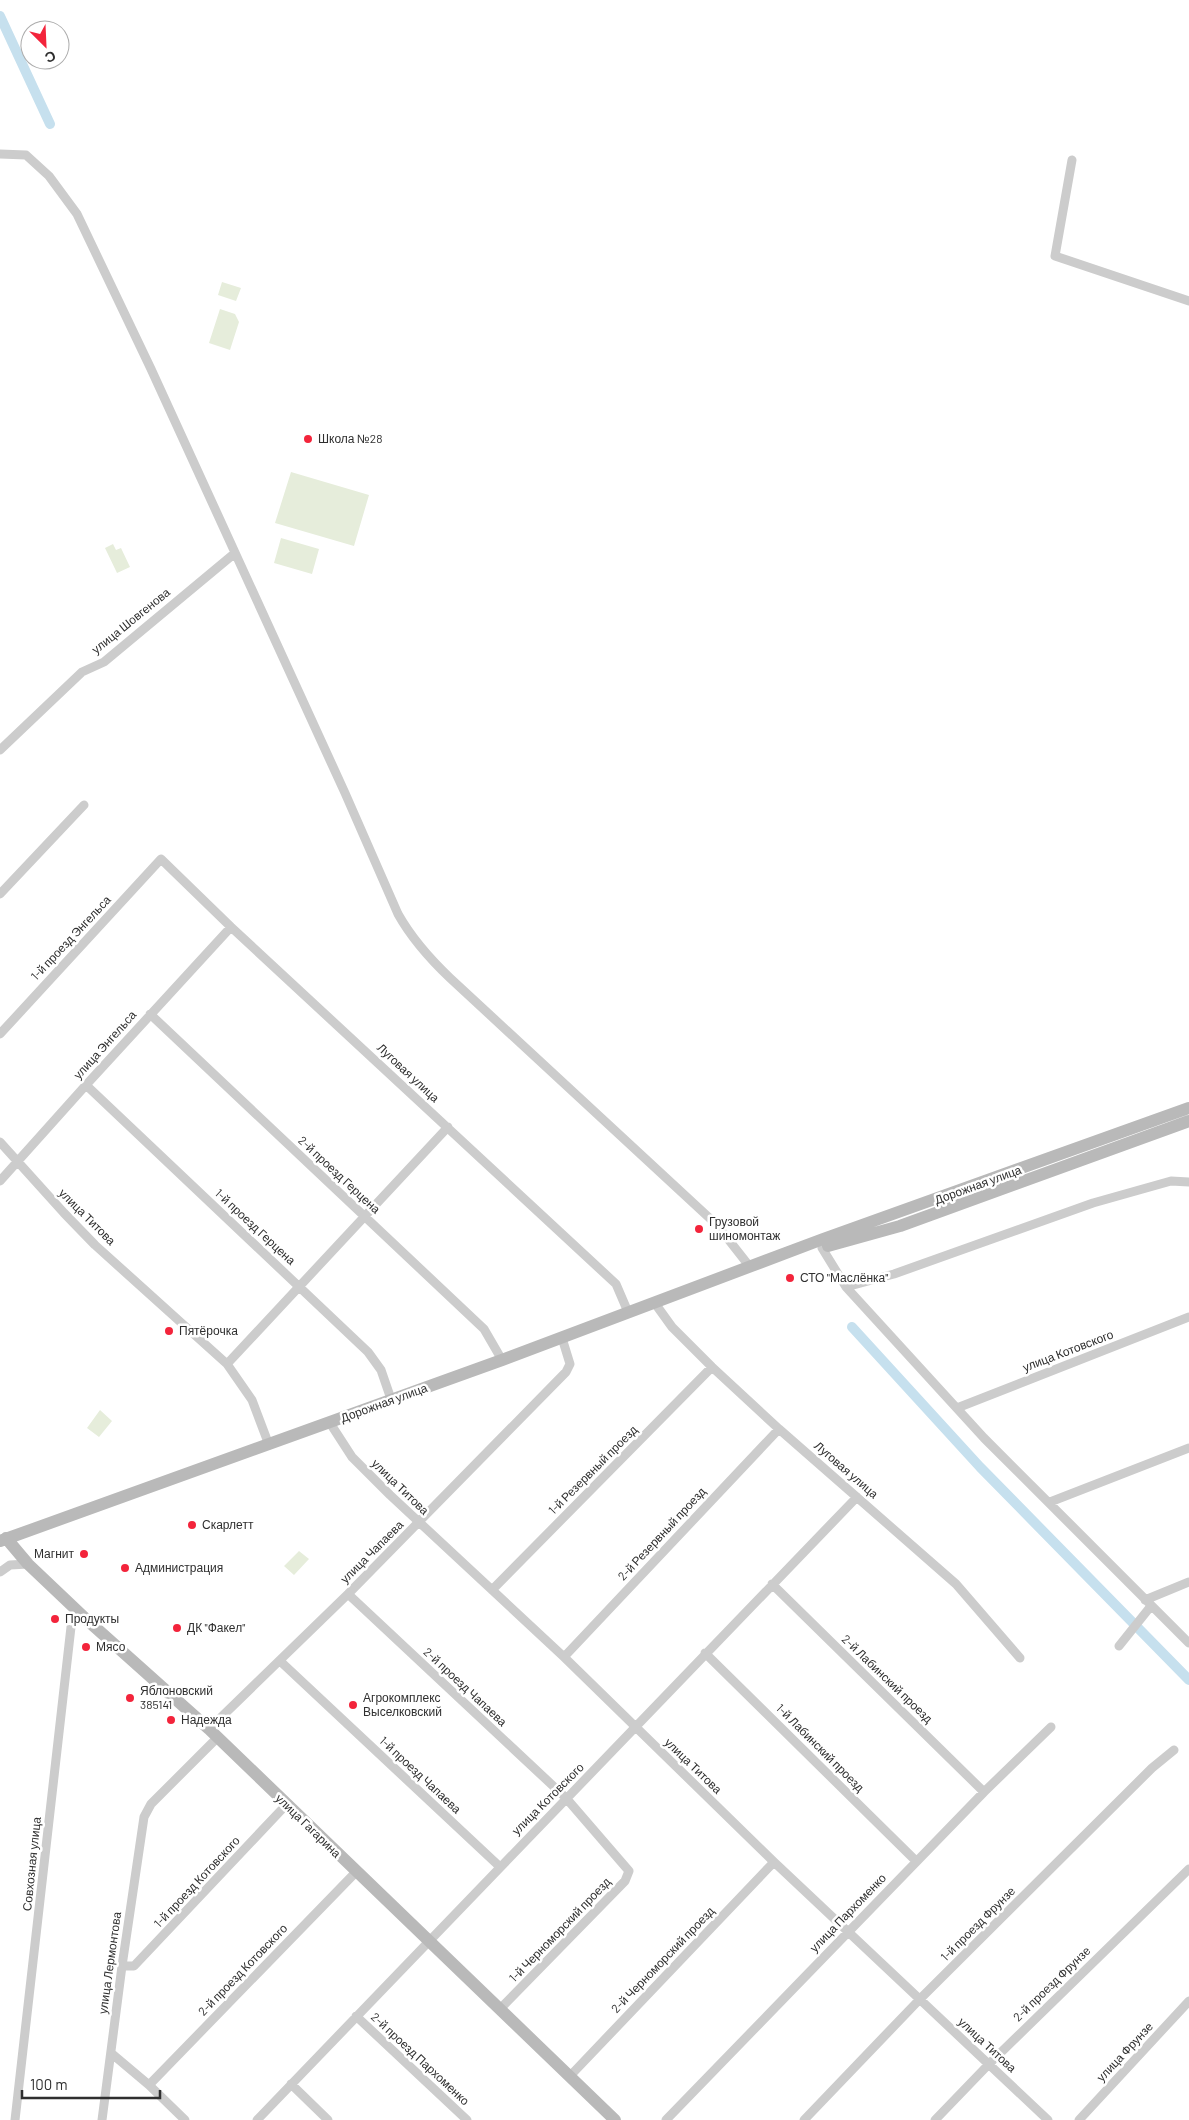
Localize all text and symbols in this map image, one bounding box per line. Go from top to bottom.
north arrow [20,20,70,70]
text: С [42,48,59,67]
place label: Школа №28 [318,431,382,445]
marker: Школа №28 [302,433,314,445]
street label: улица Шовгенова [88,584,173,657]
street label: 1-й проезд Энгельса [27,892,114,983]
street label: улица Энгельса [70,1007,140,1082]
street label: Луговая улица [374,1040,443,1105]
street label: 2-й проезд Герцена [295,1133,384,1217]
street label: Дорожная улица [932,1162,1024,1207]
street label: улица Титова [56,1185,119,1248]
street label: 1-й проезд Герцена [212,1185,299,1268]
place label: Грузовой шиномонтаж [709,1214,780,1242]
marker: Грузовой шиномонтаж [693,1223,705,1235]
place label: СТО "Маслёнка" [800,1270,888,1284]
marker: СТО "Маслёнка" [784,1272,796,1284]
place label: Пятёрочка [179,1323,238,1338]
marker: Пятёрочка [163,1325,175,1337]
street label: улица Котовского [1020,1326,1116,1375]
street label: Дорожная улица [338,1380,430,1425]
street label: 1-й Резервный проезд [545,1422,640,1517]
street label: Луговая улица [811,1438,882,1502]
street label: улица Титова [369,1456,432,1518]
street label: 2-й Резервный проезд [615,1484,709,1583]
place label: Скарлетт [202,1517,254,1532]
street label: улица Чапаева [337,1517,406,1586]
marker: Скарлетт [186,1519,198,1531]
place label: Магнит [34,1546,74,1560]
marker: Магнит [78,1548,90,1560]
place label: Администрация [135,1560,223,1575]
marker: Администрация [119,1562,131,1574]
place label: Продукты [65,1611,119,1626]
marker: Продукты [49,1613,61,1625]
place label: ДК "Факел" [187,1620,245,1635]
marker: ДК "Факел" [171,1622,183,1634]
street label: 2-й Лабинский проезд [839,1631,936,1726]
place label: Мясо [96,1639,126,1653]
marker: Мясо [80,1641,92,1653]
street label: 2-й проезд Чапаева [421,1644,510,1729]
place label: Яблоновский 385141 [140,1683,213,1711]
place label: Агрокомплекс Выселковский [363,1690,442,1718]
marker: Яблоновский 385141 [124,1692,136,1704]
marker: Агрокомплекс Выселковский [347,1699,359,1711]
street label: 1-й Лабинский проезд [773,1701,867,1795]
place label: Надежда [181,1712,232,1727]
marker: Надежда [165,1714,177,1726]
street label: 1-й проезд Чапаева [376,1733,465,1817]
street label: улица Титова [662,1735,725,1797]
street label: улица Котовского [508,1759,587,1838]
street label: улица Гагарина [272,1791,344,1861]
street label: Совхозная улица [19,1816,44,1912]
street label: 1-й проезд Котовского [150,1833,243,1930]
street label: улица Пархоменко [806,1870,889,1955]
street label: 1-й Черноморский проезд [506,1874,614,1985]
street label: 1-й проезд Фрунзе [937,1883,1018,1964]
street label: 2-й Черноморский проезд [608,1903,717,2016]
street label: улица Лермонтова [95,1911,124,2015]
street label: 2-й проезд Котовского [195,1920,291,2019]
street label: 2-й проезд Фрунзе [1010,1943,1094,2024]
street label: 2-й проезд Пархоменко [368,2009,473,2108]
street label: улица Титова [955,2014,1020,2076]
street label: улица Фрунзе [1093,2019,1156,2084]
scale bar [22,2068,160,2100]
text: 100 m [30,2075,68,2093]

